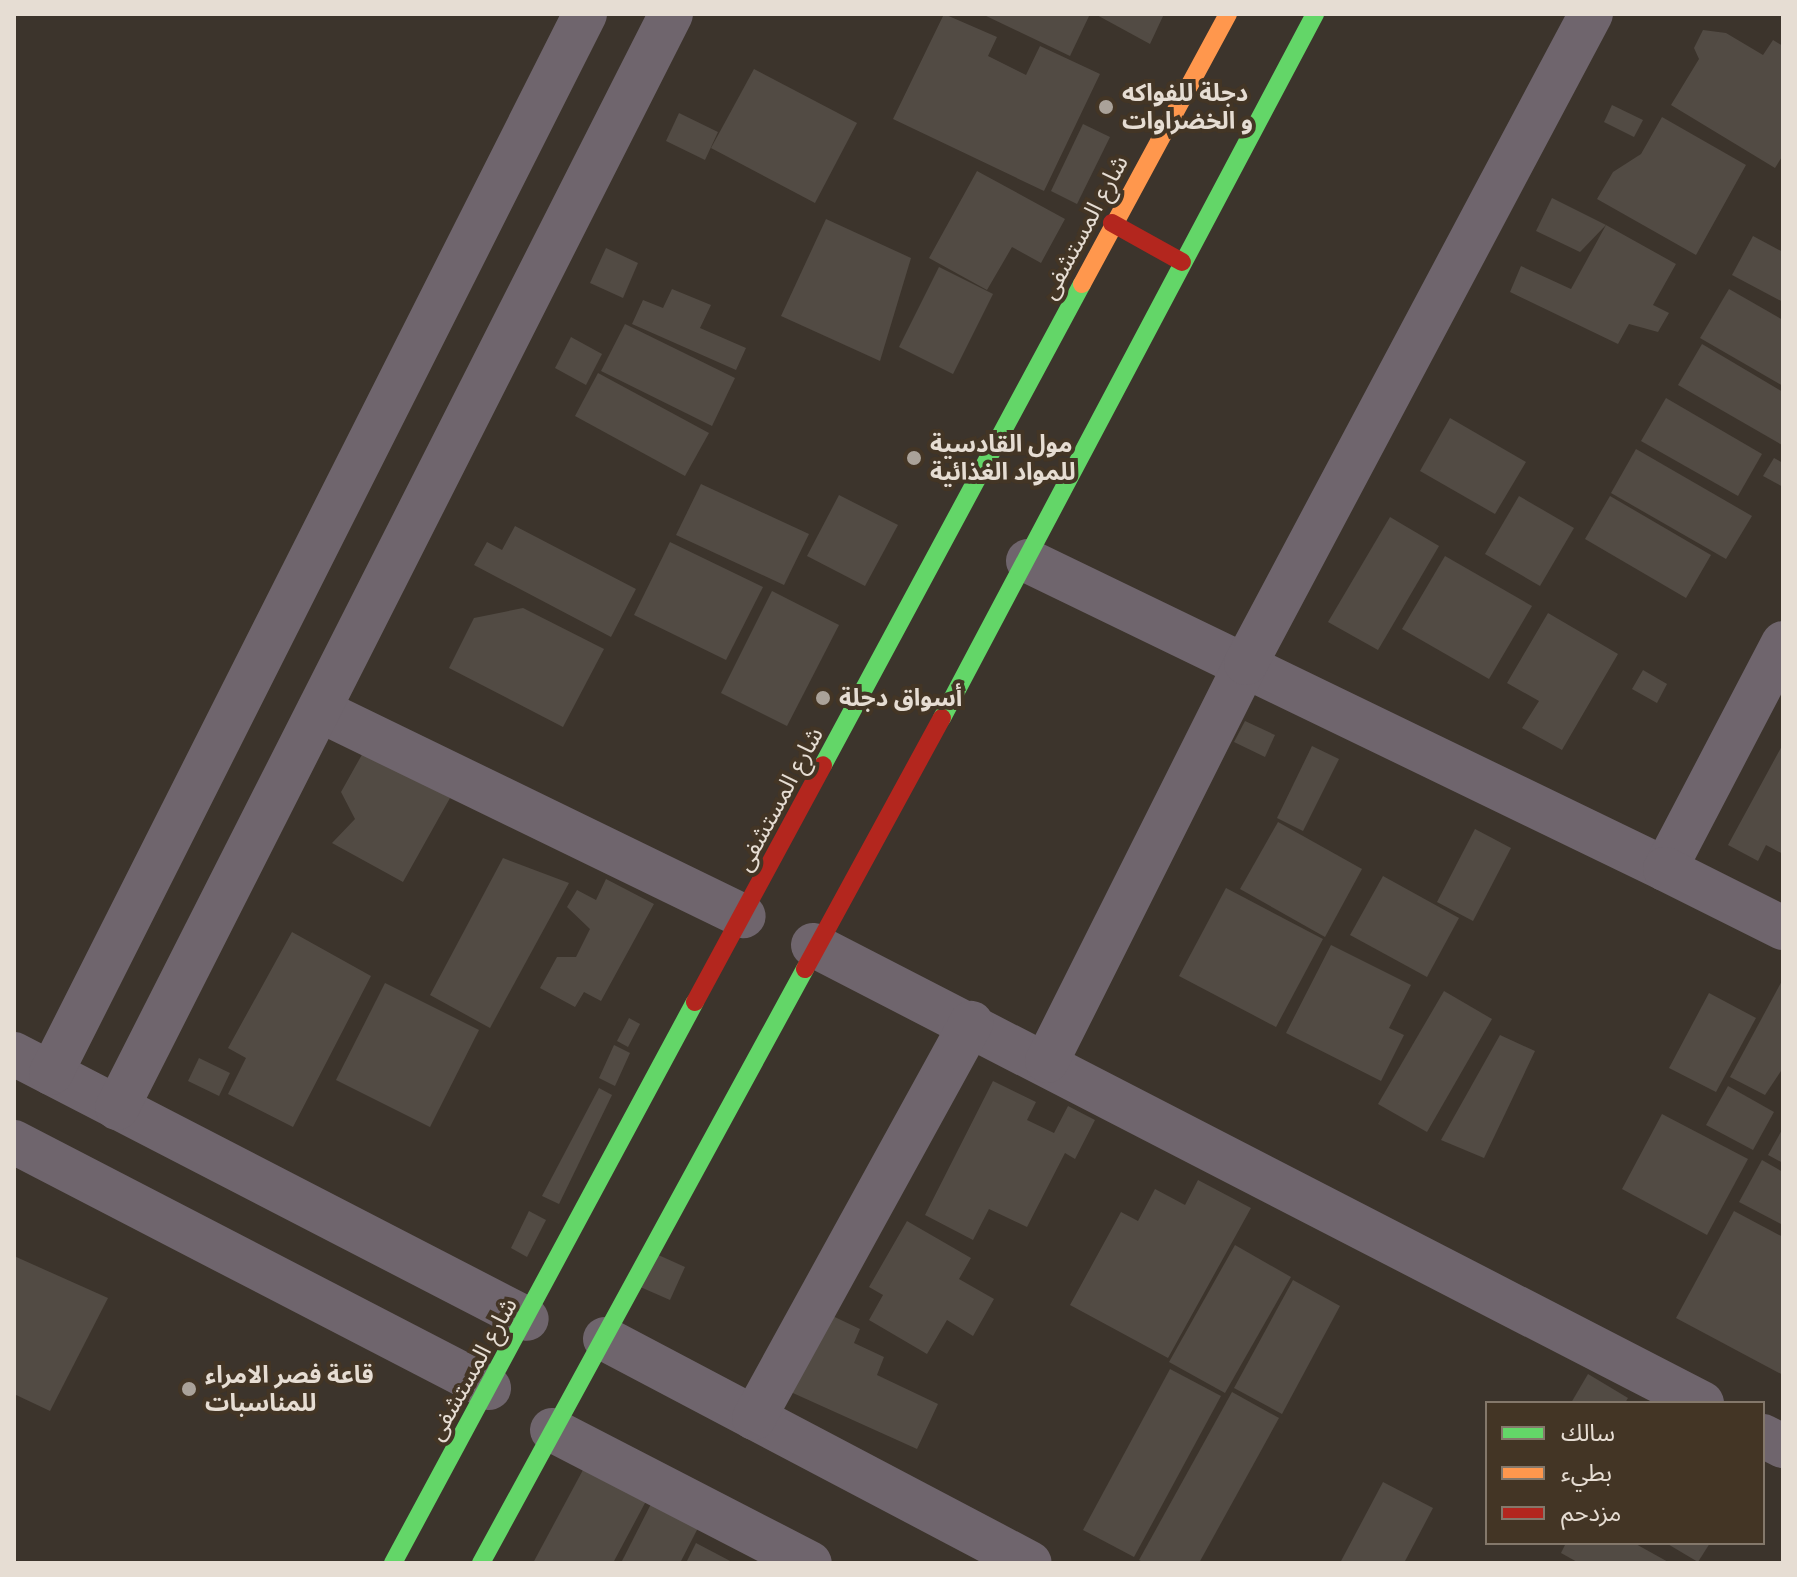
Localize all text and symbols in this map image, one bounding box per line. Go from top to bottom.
place label: دجلة للفواكه و الخضراوات [1122,79,1253,135]
marker: دجلة للفواكه و الخضراوات [1097,98,1115,116]
street label: شارع المستشفى [1034,150,1134,304]
place label: مول القادسية للمواد الغذائية [930,430,1076,486]
marker: مول القادسية للمواد الغذائية [905,449,923,467]
place label: أسواق دجلة [839,684,962,712]
marker: أسواق دجلة [814,689,832,707]
street label: شارع المستشفى [729,722,829,876]
street label: شارع المستشفى [421,1293,523,1445]
place label: قاعة فصر الامراء للمناسبات [205,1361,374,1417]
marker: قاعة فصر الامراء للمناسبات [180,1380,198,1398]
legend [1485,1401,1765,1545]
text: سالك [1561,1418,1615,1447]
text: بطيء [1561,1458,1612,1487]
text: مزدحم [1561,1498,1621,1527]

